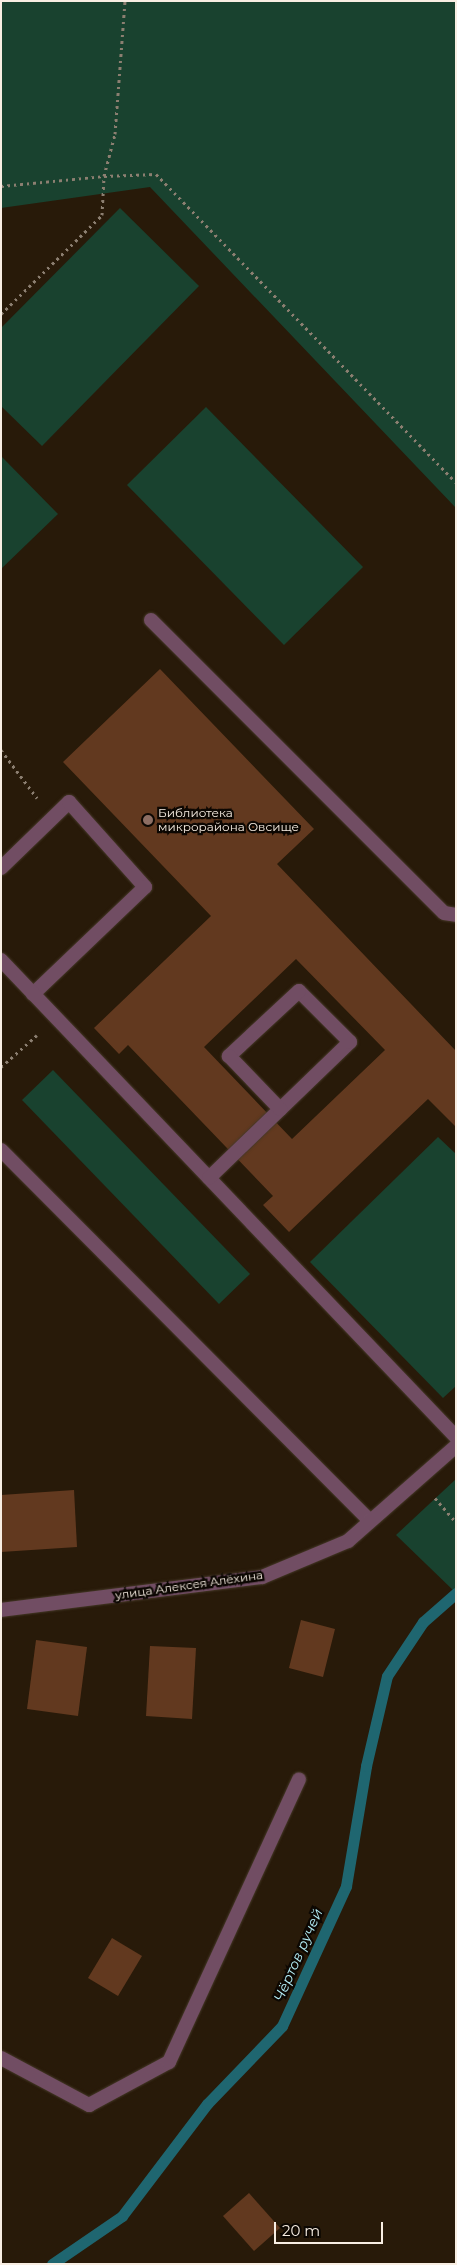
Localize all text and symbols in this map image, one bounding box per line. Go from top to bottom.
place label: Библиотека микрорайона Овсище [158,806,299,834]
marker: Библиотека микрорайона Овсище [142,814,154,826]
street label: улица Алексея Алёхина [114,1568,264,1602]
water label: Чёртов ручей [270,1906,326,2004]
scale bar [277,2212,386,2244]
text: 20 m [282,2221,320,2240]

